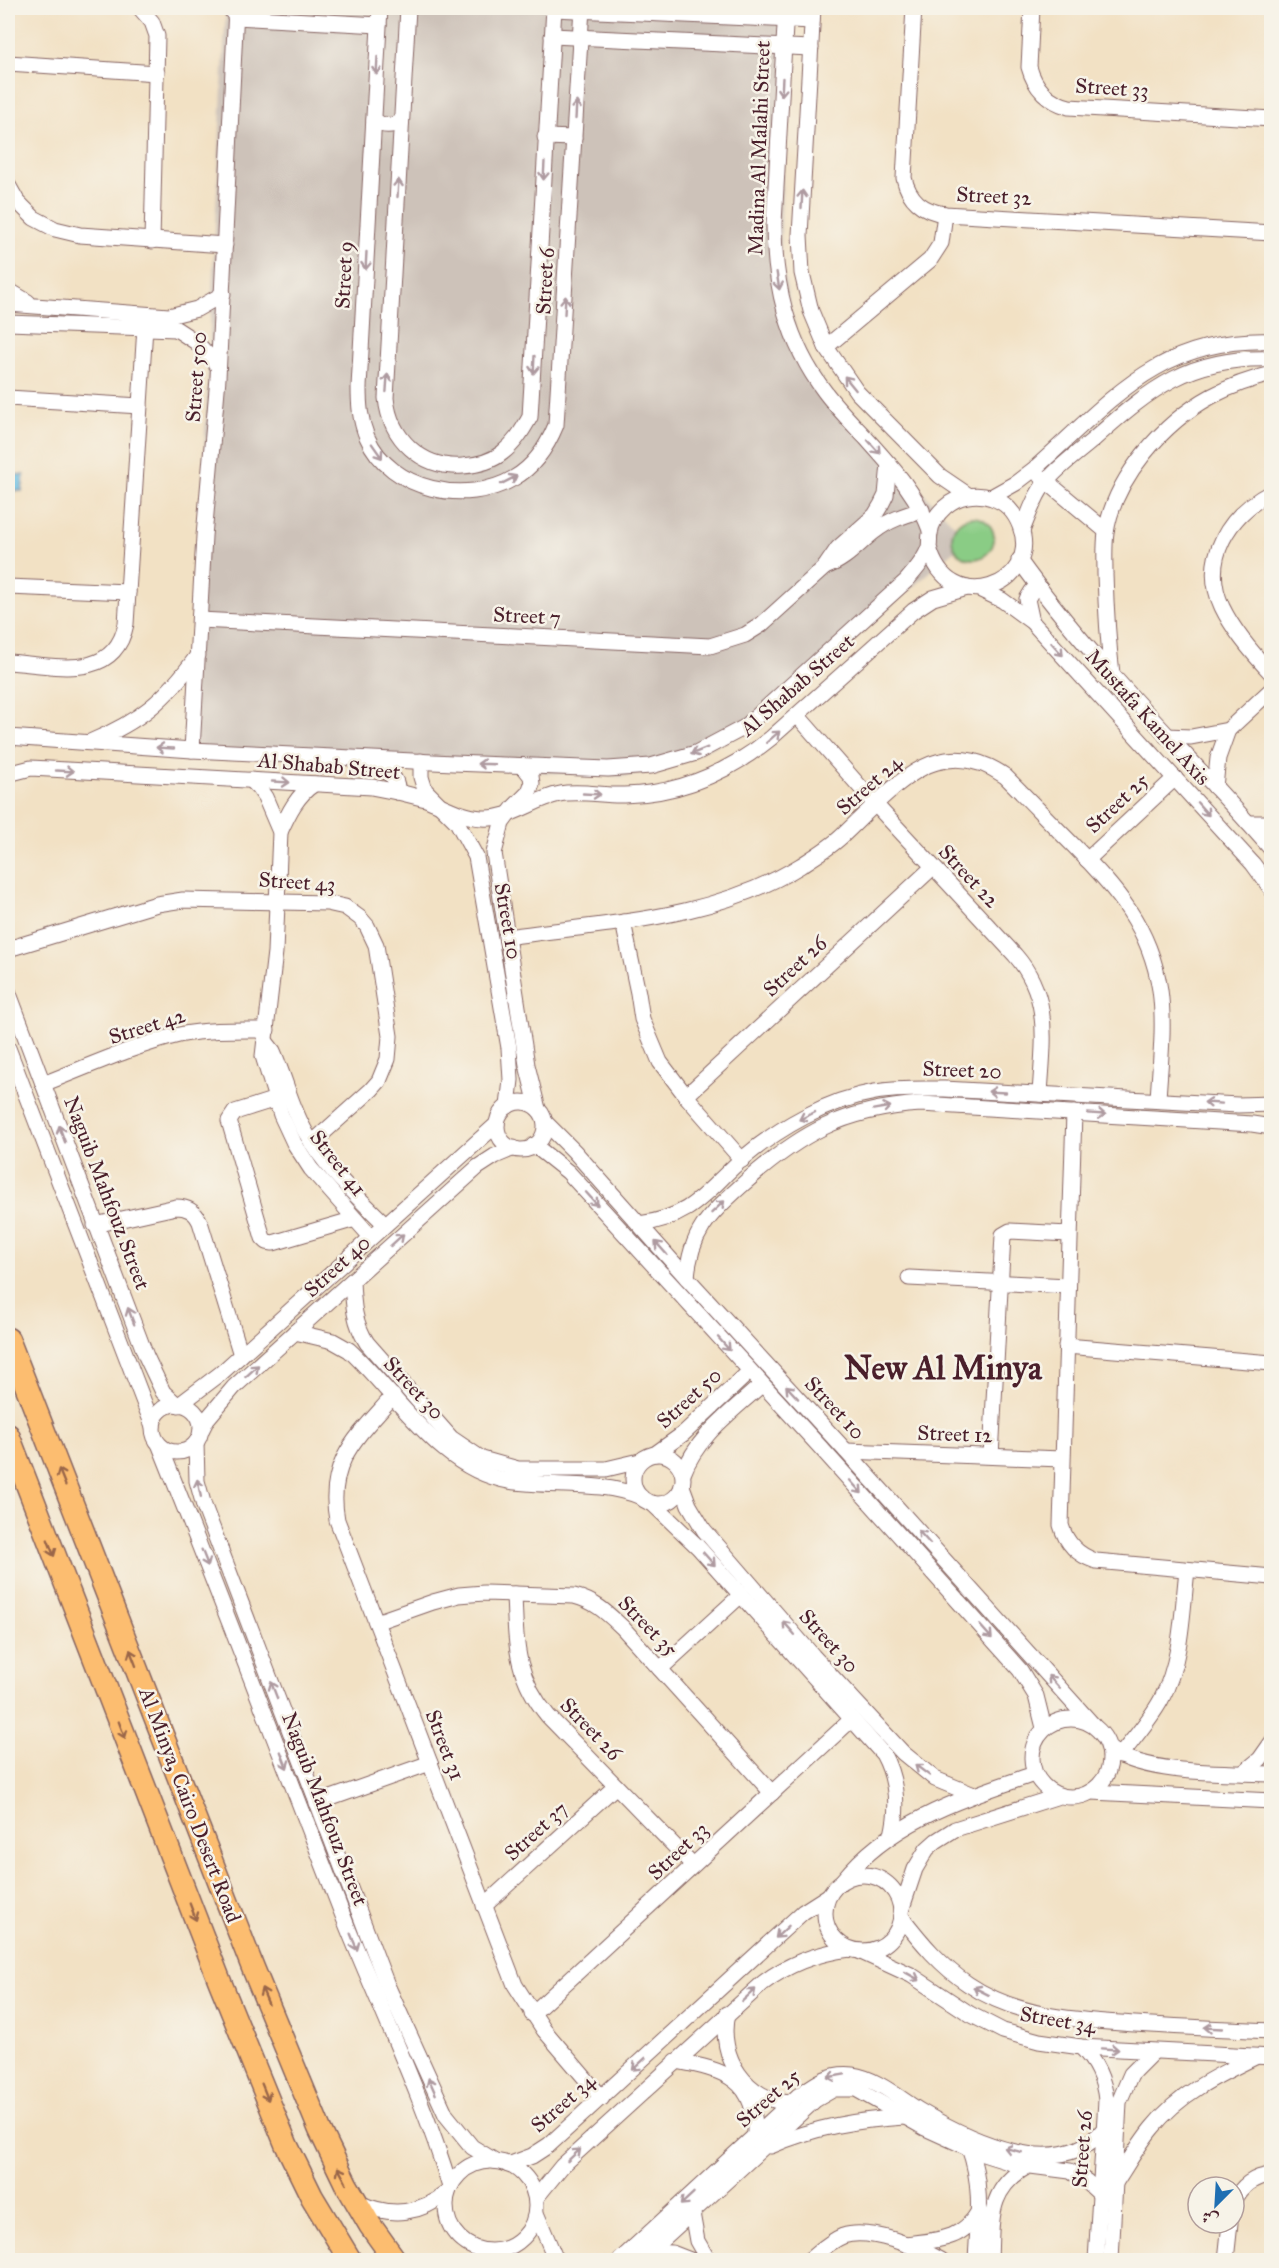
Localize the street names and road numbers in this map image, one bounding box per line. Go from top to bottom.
street label: Madina Al Malahi Street [742,39,776,256]
street label: Street 33 [1074,72,1150,104]
street label: Street 32 [956,181,1033,211]
street label: Street 9 [329,240,359,310]
street label: Street 6 [530,245,560,315]
street label: Street 500 [180,331,212,423]
street label: Street 7 [492,601,562,631]
street label: Al Shabab Street [734,628,860,742]
street label: Mustafa Kamel Axis [1080,644,1216,790]
street label: Al Shabab Street [256,747,402,785]
street label: Street 24 [831,749,908,821]
street label: Street 25 [1080,767,1154,839]
street label: Street 22 [933,839,1005,914]
street label: Street 43 [258,866,336,898]
street label: Street 10 [489,881,527,961]
street label: Street 26 [758,929,833,1002]
street label: Street 42 [106,1002,189,1050]
street label: Street 20 [922,1056,1002,1084]
street label: Naguib Mahfouz Street [58,1093,156,1294]
street label: Street 41 [304,1125,372,1201]
street label: Street 40 [298,1229,376,1303]
street label: Street 30 [378,1351,450,1425]
street label: Street 50 [651,1362,727,1434]
street label: Street 10 [799,1371,871,1445]
street label: Street 12 [917,1420,994,1448]
street label: Street 35 [613,1590,684,1662]
street label: Street 30 [793,1604,865,1678]
street label: Al Minya, Cairo Desert Road [133,1683,247,1927]
street label: Street 26 [555,1692,628,1767]
street label: Street 31 [420,1706,470,1784]
street label: Naguib Mahfouz Street [276,1709,374,1910]
street label: Street 37 [499,1796,573,1866]
street label: Street 33 [642,1816,714,1886]
street label: Street 34 [1018,2001,1099,2040]
street label: Street 25 [731,2063,806,2133]
street label: Street 34 [525,2067,601,2138]
street label: Street 26 [1066,2108,1098,2189]

